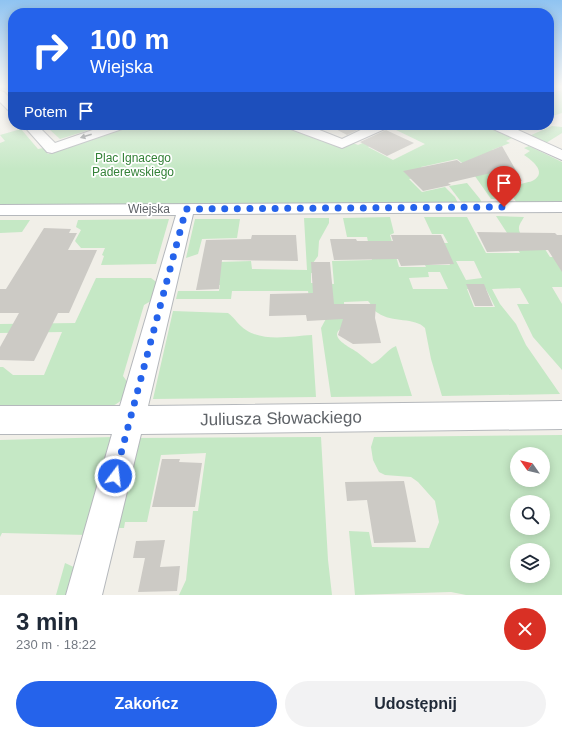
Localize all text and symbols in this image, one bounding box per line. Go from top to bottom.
icon: right [24,24,76,76]
text: 100 m [90,24,169,55]
text: Wiejska [90,57,153,77]
icon: arrive [75,100,97,122]
text: Potem [24,103,67,120]
one-way arrow [79,134,91,140]
park label: Plac Ignacego Paderewskiego [92,151,174,179]
pin [487,166,521,207]
icon: arrive [493,172,515,194]
street label: Wiejska [128,202,170,216]
street label: Juliusza Słowackiego [200,408,362,429]
north arrow [510,447,550,487]
map controls [510,447,550,583]
position arrow [94,455,136,497]
button: search [510,495,550,535]
button: layers [510,543,550,583]
text: 3 min [16,608,79,635]
button: close [504,608,546,650]
text: 230 m · 18:22 [16,637,96,652]
button: Zakończ [16,681,277,727]
button: Udostępnij [285,681,546,727]

